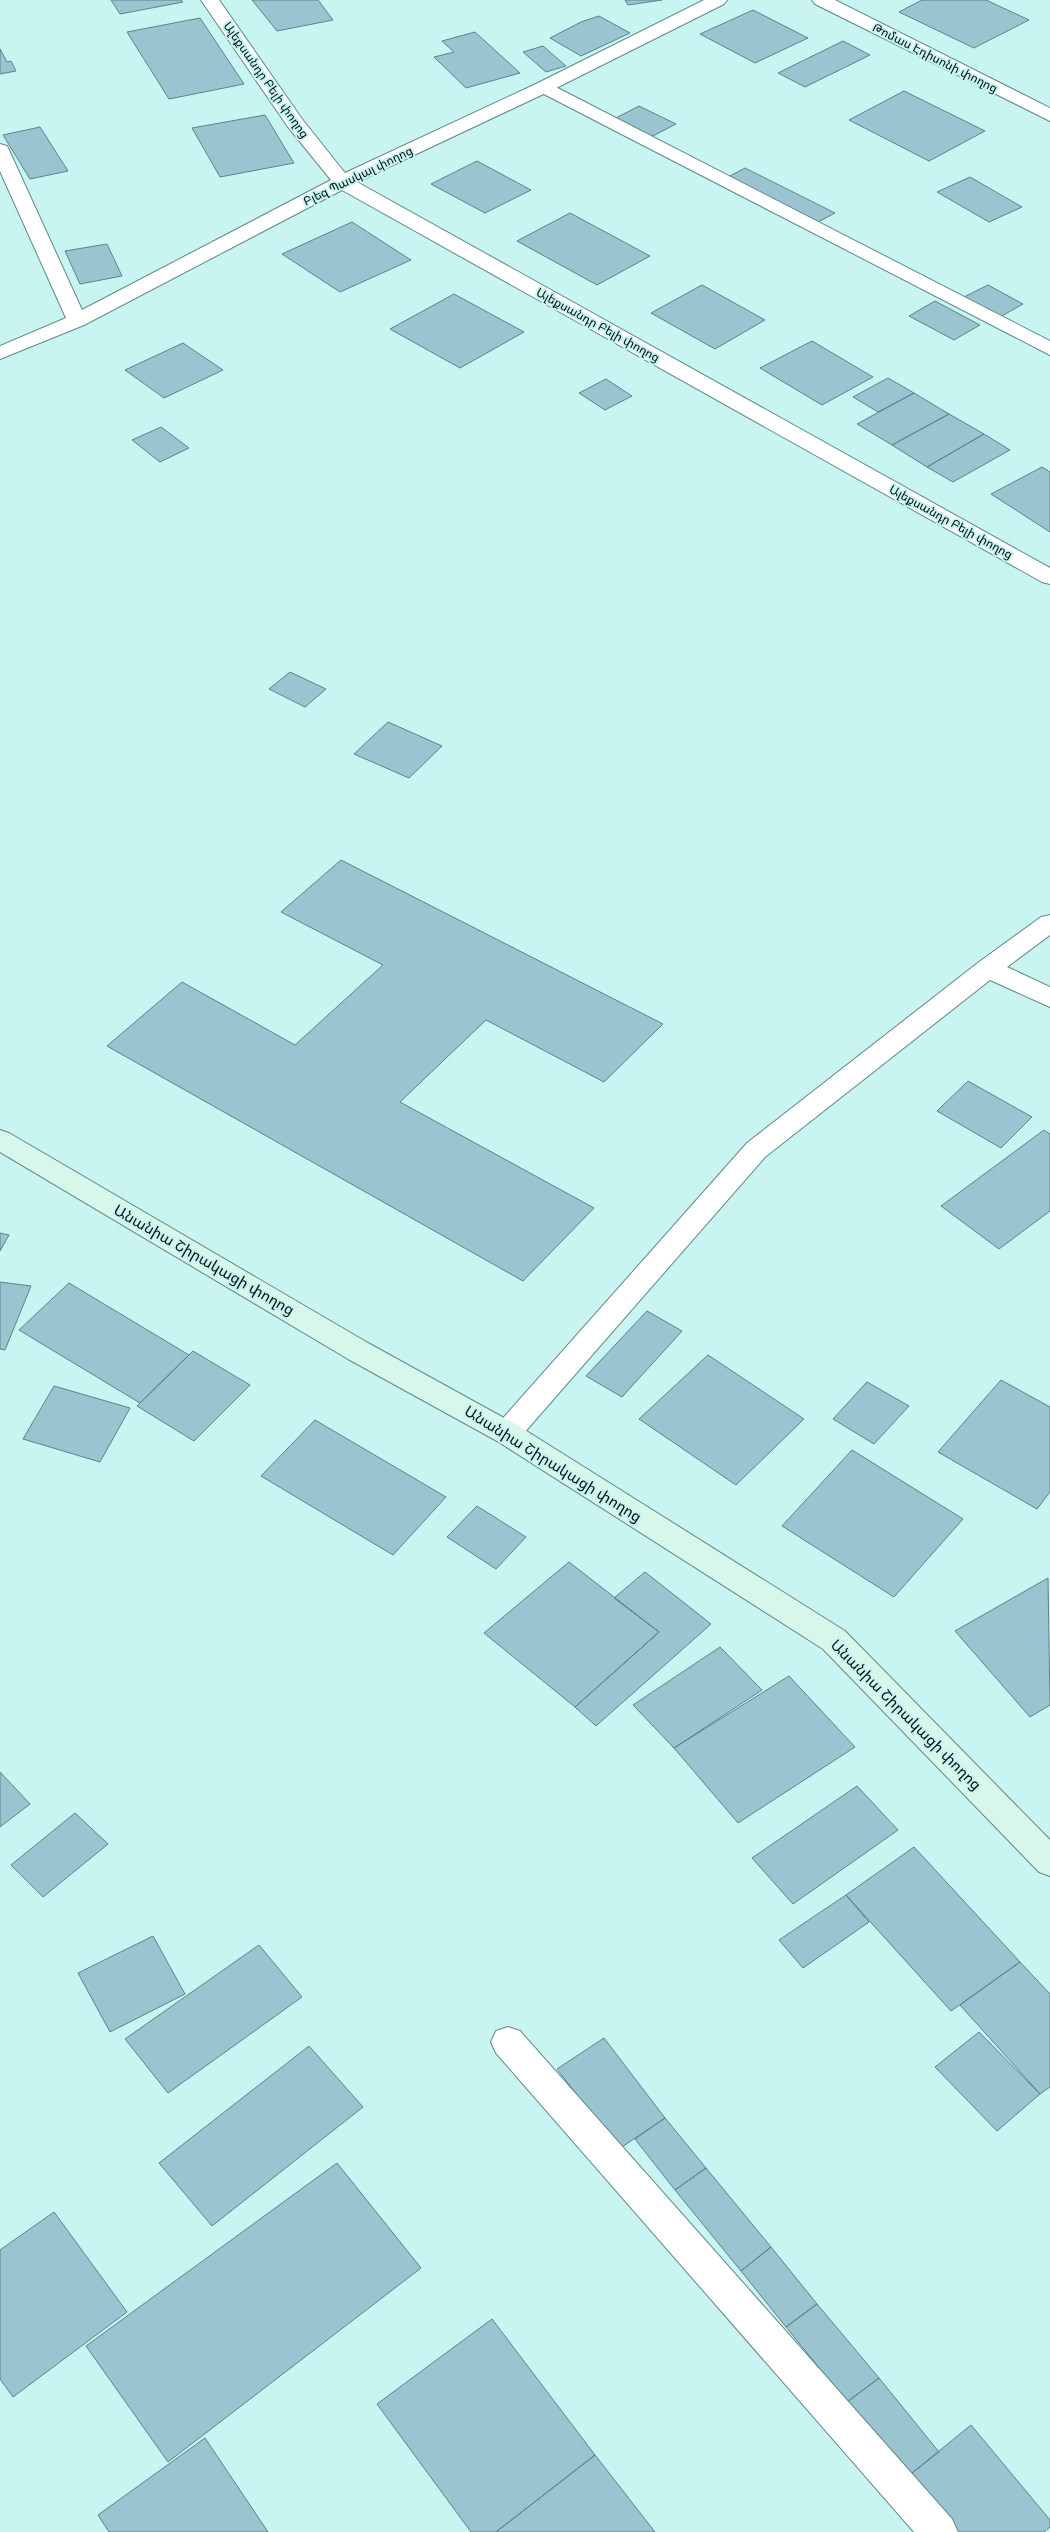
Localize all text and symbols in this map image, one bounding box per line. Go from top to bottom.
street label: Ալեքսանդր Բելի փողոց [220,19,312,141]
street label: Թոմաս Էդիսոնի փողոց [870,19,1000,97]
street label: Բլեզ Պասկալ փողոց [301,142,415,210]
street label: Ալեքսանդր Բելի փողոց [533,284,663,366]
street label: Ալեքսանդր Բելի փողոց [886,481,1016,563]
street label: Անանիա Շիրակացի փողոց [110,1199,298,1320]
street label: Անանիա Շիրակացի փողոց [461,1400,646,1527]
street label: Անանիա Շիրակացի փողոց [826,1635,986,1795]

